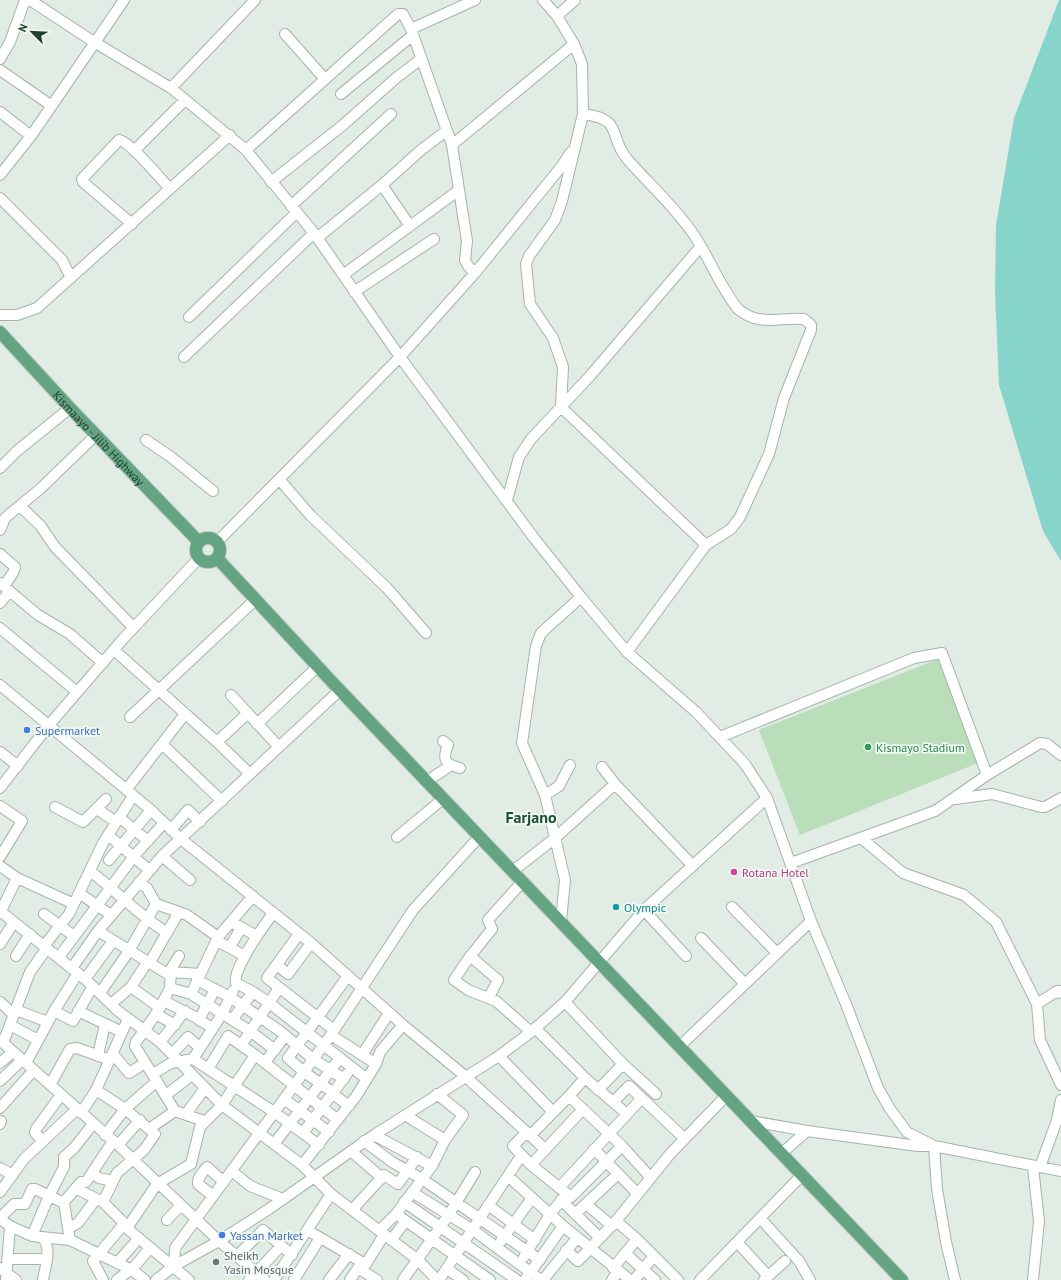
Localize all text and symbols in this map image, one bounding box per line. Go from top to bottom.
north arrow [12,12,52,52]
text: N [15,22,31,34]
street label: Kismaayo - Jilib Highway [50,387,148,489]
place label: Supermarket [35,723,100,738]
marker: Supermarket [22,725,32,735]
place label: Kismayo Stadium [876,740,965,755]
marker: Kismayo Stadium [863,742,873,752]
district label: Farjano [505,807,557,827]
place label: Rotana Hotel [742,865,809,880]
marker: Rotana Hotel [729,867,739,877]
place label: Olympic [624,900,667,915]
marker: Olympic [611,902,621,912]
place label: Yassan Market [230,1228,303,1243]
marker: Yassan Market [217,1230,227,1240]
place label: Sheikh Yasin Mosque [224,1248,294,1277]
marker: Sheikh Yasin Mosque [211,1257,221,1267]

